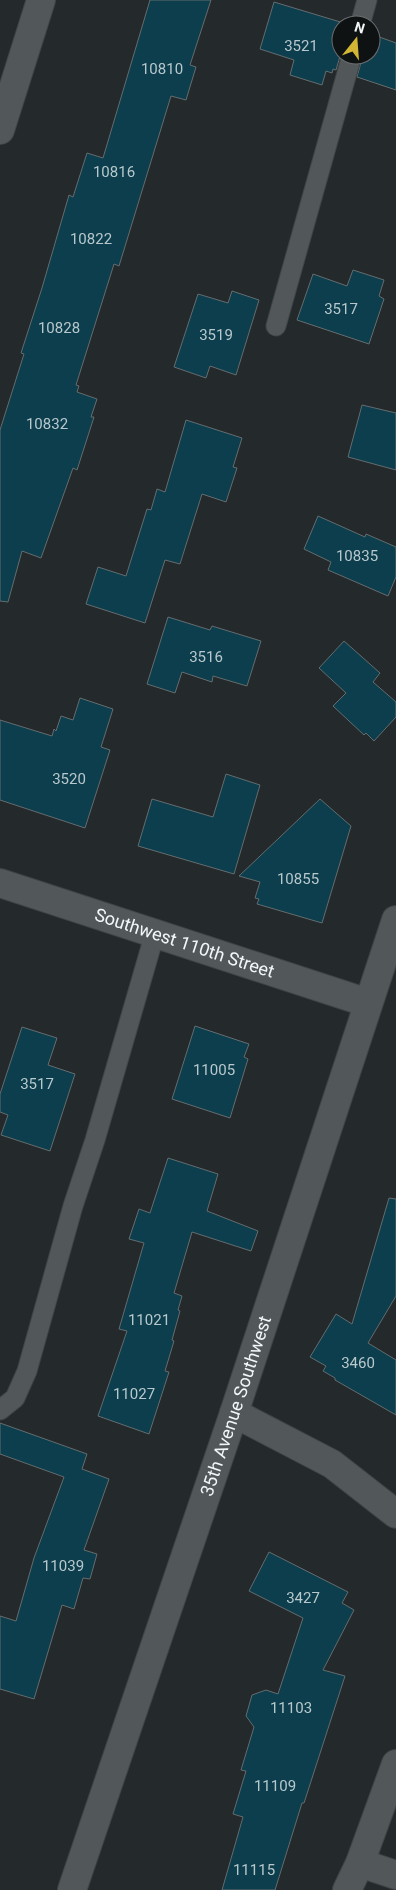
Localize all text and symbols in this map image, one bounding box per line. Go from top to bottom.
north arrow [331,15,381,65]
text: N [353,18,367,37]
house number: 3521 [284,37,318,55]
house number: 10810 [141,60,183,78]
house number: 10816 [93,163,135,181]
house number: 10822 [70,230,112,248]
house number: 3517 [324,300,358,318]
house number: 10828 [38,319,80,337]
house number: 3519 [199,326,233,344]
house number: 10832 [26,415,68,433]
house number: 10835 [336,547,378,565]
house number: 3516 [189,648,223,666]
house number: 3520 [52,770,86,788]
house number: 10855 [277,870,319,888]
street label: Southwest 110th Street [92,904,277,982]
house number: 11005 [193,1061,235,1079]
house number: 3517 [20,1075,54,1093]
house number: 11021 [128,1311,170,1329]
street label: 35th Avenue Southwest [196,1313,275,1499]
house number: 3460 [341,1354,375,1372]
house number: 11027 [113,1385,155,1403]
house number: 11039 [42,1557,84,1575]
house number: 3427 [286,1589,320,1607]
house number: 11103 [270,1699,312,1717]
house number: 11109 [254,1777,296,1795]
house number: 11115 [233,1861,275,1879]

